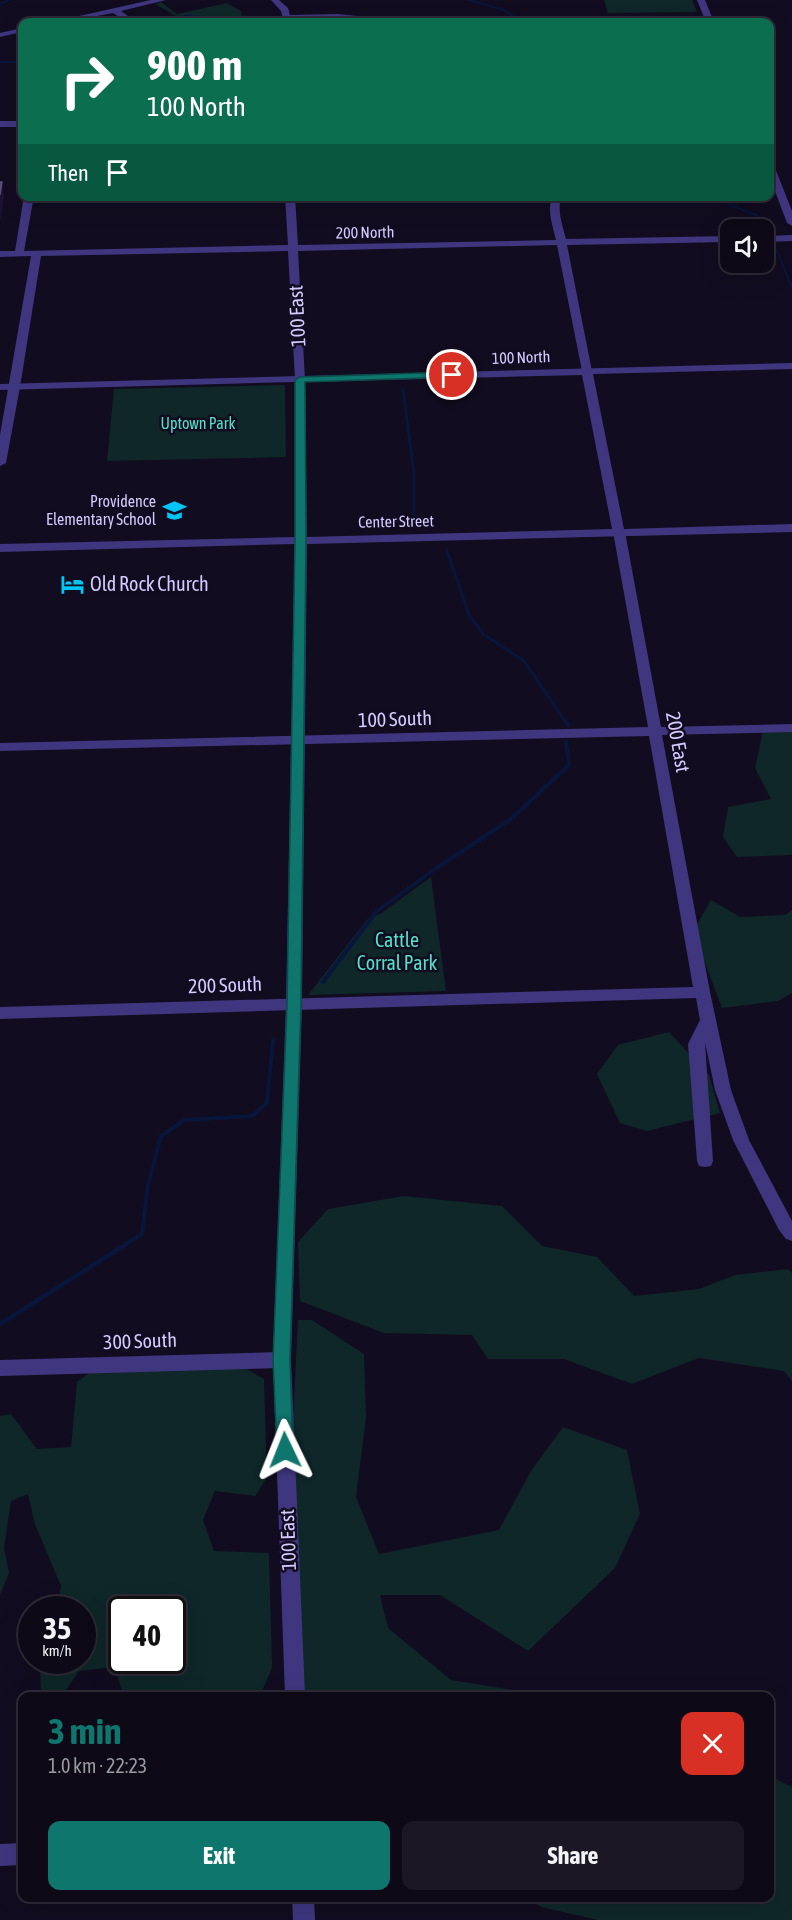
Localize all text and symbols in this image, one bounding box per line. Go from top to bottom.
text: 900 m [147,41,242,89]
icon: right [48,42,126,120]
text: 100 North [147,91,246,122]
icon: arrive [101,156,134,189]
text: Then [48,160,89,186]
map controls [720,219,774,273]
button: sound [720,219,774,273]
street label: 200 North [336,222,394,242]
street label: 100 East [283,284,310,347]
street label: 100 North [491,347,551,367]
pin [426,349,477,400]
icon: arrive [435,358,468,391]
park label: Uptown Park [160,414,236,433]
place label: Providence Elementary School [46,492,157,529]
school or university icon: Providence Elementary School [161,497,187,523]
street label: Center Street [358,511,435,531]
hotel icon: Old Rock Church [59,571,85,597]
place label: Old Rock Church [90,572,209,595]
street label: 100 South [358,706,432,731]
street label: 200 East [662,710,695,774]
park label: Cattle Corral Park [357,928,437,974]
street label: 200 South [188,972,262,997]
street label: 300 South [103,1328,177,1353]
position arrow [253,1418,317,1482]
street label: 100 East [275,1509,300,1571]
speed limit sign: 40 [108,1596,186,1674]
text: 35 [43,1611,71,1645]
text: km/h [42,1642,72,1659]
text: 3 min [48,1710,122,1752]
button: close [681,1712,744,1775]
text: 1.0 km · 22:23 [48,1754,147,1777]
button: Exit [48,1821,390,1890]
button: Share [402,1821,744,1890]

